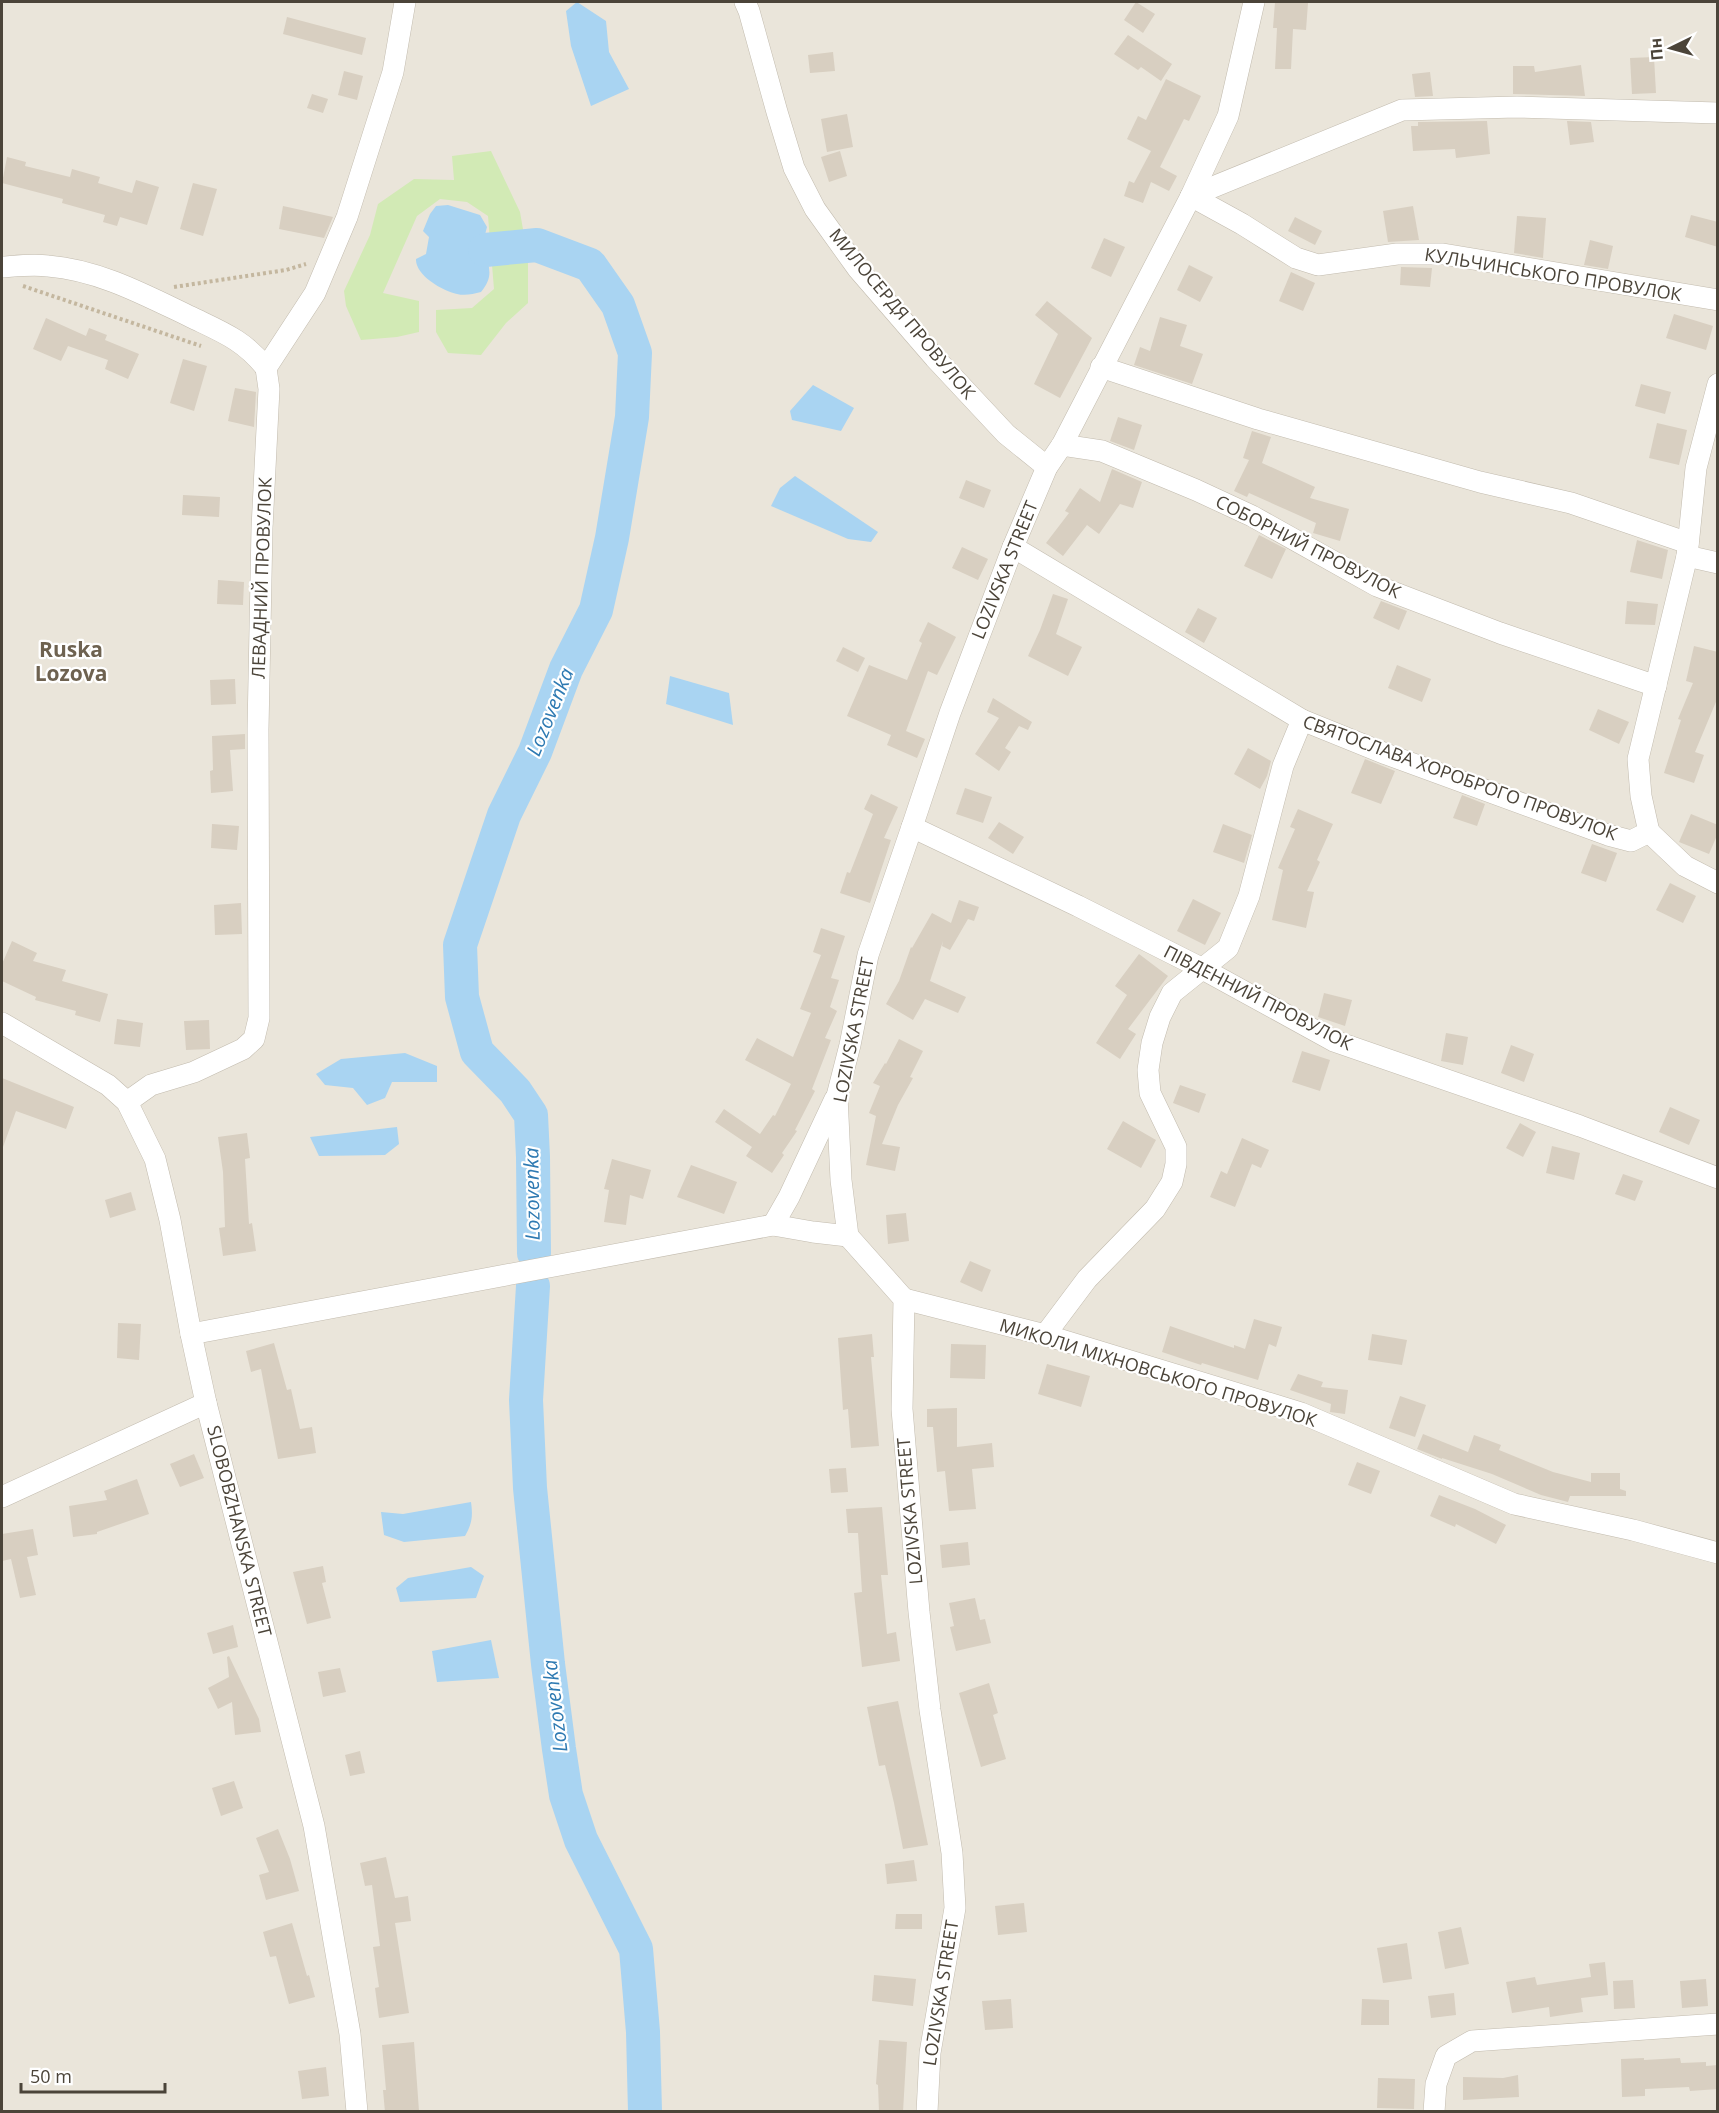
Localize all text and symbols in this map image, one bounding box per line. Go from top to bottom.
north arrow [1641,18,1701,78]
text: Пн [1644,37,1668,61]
street label: МИЛОСЕРДЯ ПРОВУЛОК [824,223,981,404]
street label: КУЛЬЧИНСЬКОГО ПРОВУЛОК [1423,242,1683,306]
street label: ЛЕВАДНИЙ ПРОВУЛОК [245,477,277,679]
street label: СОБОРНИЙ ПРОВУЛОК [1212,489,1405,603]
street label: LOZIVSKA STREET [965,497,1043,642]
district label: Ruska Lozova [35,635,107,687]
water label: Lozovenka [520,664,579,760]
street label: СВЯТОСЛАВА ХОРОБРОГО ПРОВУЛОК [1300,709,1621,845]
street label: ПІВДЕННИЙ ПРОВУЛОК [1160,939,1357,1055]
street label: LOZIVSKA STREET [827,955,879,1104]
water label: Lozovenka [517,1147,546,1241]
street label: МИКОЛИ МІХНОВСЬКОГО ПРОВУЛОК [997,1312,1320,1432]
street label: SLOBOBZHANSKA STREET [202,1423,278,1639]
street label: LOZIVSKA STREET [891,1437,927,1585]
water label: Lozovenka [535,1658,574,1754]
street label: LOZIVSKA STREET [917,1918,963,2067]
scale bar [21,2056,165,2094]
text: 50 m [30,2064,72,2088]

